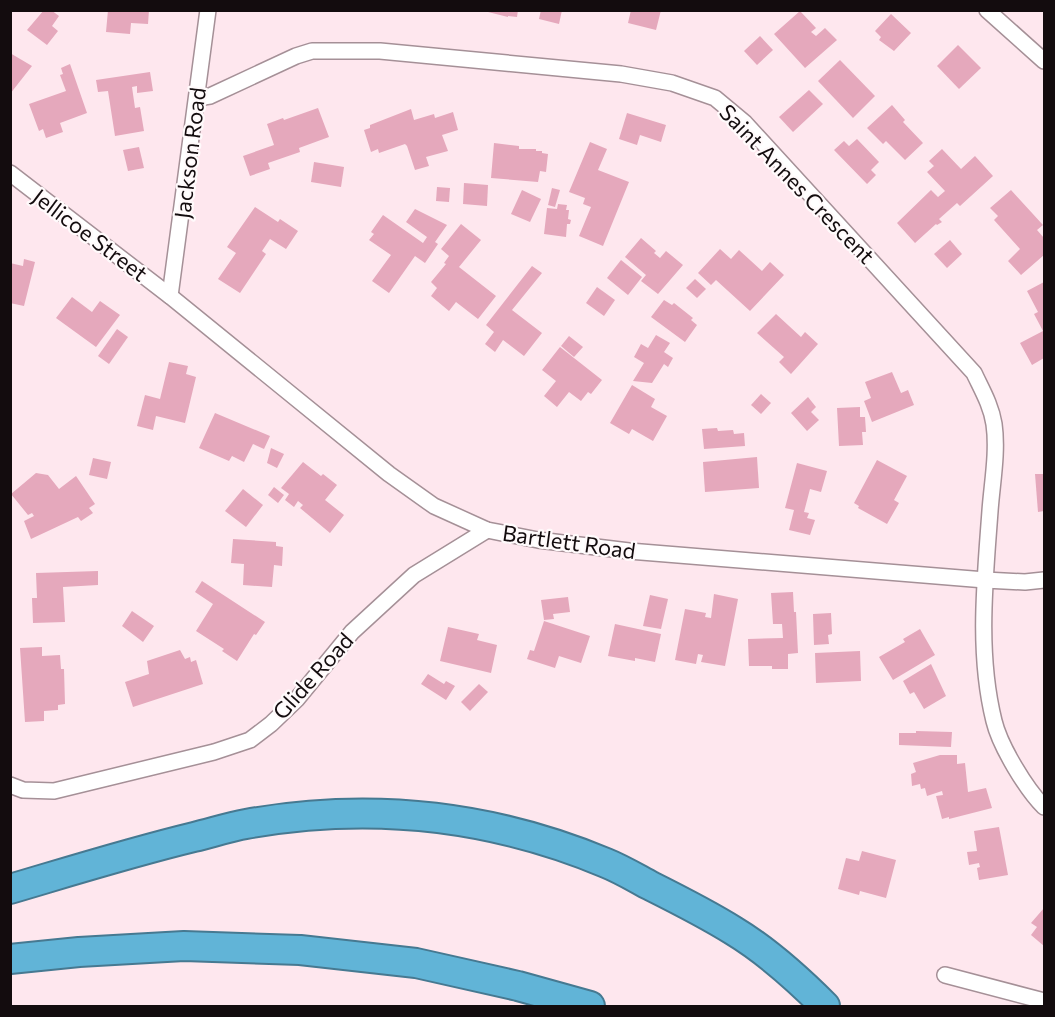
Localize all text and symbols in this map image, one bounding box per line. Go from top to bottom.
street label: Jackson Road [168,86,211,220]
street label: Saint Annes Crescent [714,98,880,269]
street label: Jellicoe Street [28,183,153,287]
street label: Bartlett Road [501,519,637,564]
street label: Glide Road [267,627,359,725]

